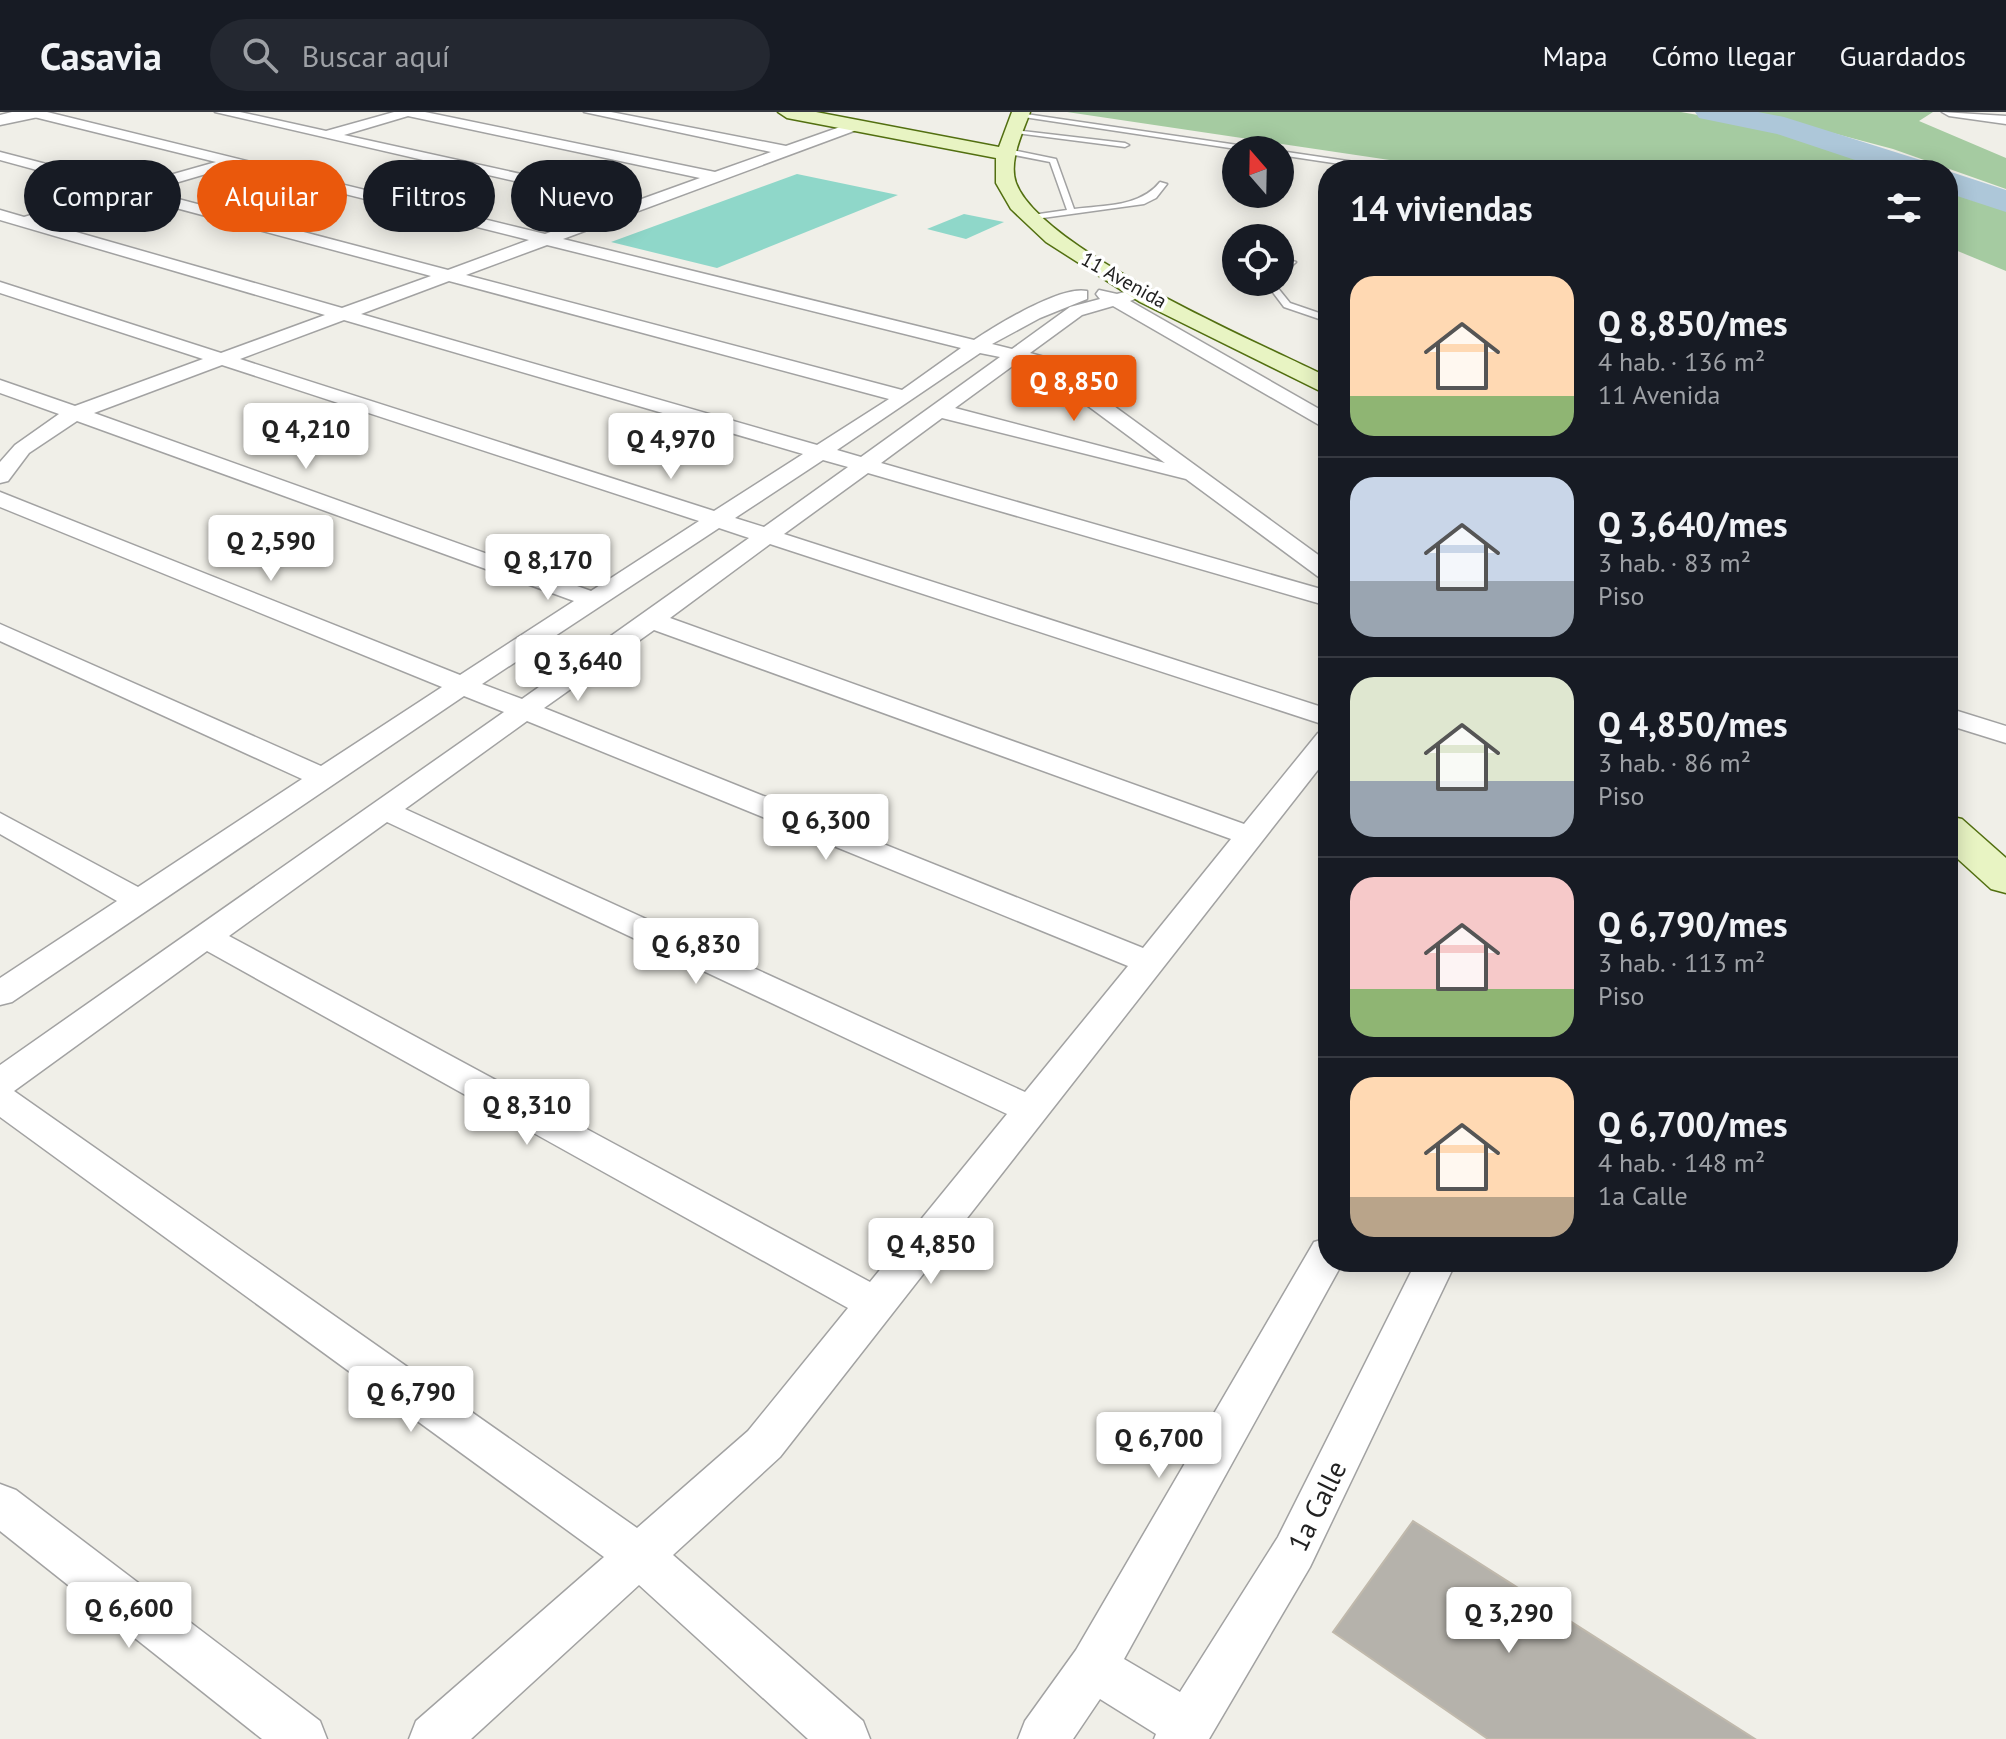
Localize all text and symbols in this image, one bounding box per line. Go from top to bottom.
search box [210,19,770,91]
text: Casavia [40,31,162,80]
icon: search [238,33,282,77]
text: Buscar aquí [302,36,450,75]
text: Mapa [1543,37,1608,74]
text: Cómo llegar [1652,37,1796,74]
text: Guardados [1840,37,1966,74]
north arrow [1222,136,1294,208]
map controls [1222,136,1294,296]
chip: Comprar [24,160,181,232]
chip: Alquilar [197,160,347,232]
chip: Filtros [363,160,495,232]
chip: Nuevo [511,160,642,232]
text: 14 viviendas [1350,186,1533,230]
icon: filters [1882,186,1926,230]
button: locate [1222,224,1294,296]
street label: 11 Avenida [1077,246,1171,314]
text: Q 8,850/mes [1598,301,1787,345]
icon: home [1414,308,1510,404]
text: 4 hab. · 136 m² [1598,345,1765,378]
pin: Q 8,850 [1000,355,1148,423]
text: Q 8,850 [1029,364,1119,397]
text: 11 Avenida [1598,378,1720,411]
pin: Q 4,210 [232,403,380,471]
text: Q 4,210 [261,412,351,445]
pin: Q 4,970 [597,413,745,481]
text: Q 4,970 [626,422,716,455]
text: Q 3,640/mes [1598,502,1787,546]
icon: home [1414,509,1510,605]
pin: Q 2,590 [197,515,345,583]
text: Q 2,590 [226,524,316,557]
pin: Q 8,170 [474,534,622,602]
text: Q 8,170 [503,543,593,576]
text: 3 hab. · 83 m² [1598,546,1751,579]
text: Piso [1598,579,1644,612]
pin: Q 3,640 [504,635,652,703]
text: Q 3,640 [533,644,623,677]
text: Q 4,850/mes [1598,702,1787,746]
icon: home [1414,709,1510,805]
text: 3 hab. · 86 m² [1598,746,1751,779]
text: Piso [1598,779,1644,812]
pin: Q 6,300 [752,794,900,862]
text: Q 6,300 [781,803,871,836]
text: Q 6,790/mes [1598,902,1787,946]
icon: home [1414,909,1510,1005]
pin: Q 6,830 [622,918,770,986]
text: Q 6,830 [651,927,741,960]
text: 3 hab. · 113 m² [1598,946,1765,979]
text: Piso [1598,979,1644,1012]
pin: Q 8,310 [453,1079,601,1147]
text: Q 8,310 [482,1088,572,1121]
text: Q 6,700/mes [1598,1102,1787,1146]
icon: home [1414,1109,1510,1205]
text: 4 hab. · 148 m² [1598,1146,1765,1179]
text: 1a Calle [1598,1179,1688,1212]
pin: Q 4,850 [857,1218,1005,1286]
text: Q 4,850 [886,1227,976,1260]
pin: Q 6,790 [337,1366,485,1434]
text: Q 6,790 [366,1375,456,1408]
pin: Q 6,700 [1085,1412,1233,1480]
text: Q 6,700 [1114,1421,1204,1454]
street label: 1a Calle [1279,1454,1354,1557]
pin: Q 6,600 [55,1582,203,1650]
pin: Q 3,290 [1435,1587,1583,1655]
text: Q 6,600 [84,1591,174,1624]
text: Q 3,290 [1464,1596,1554,1629]

